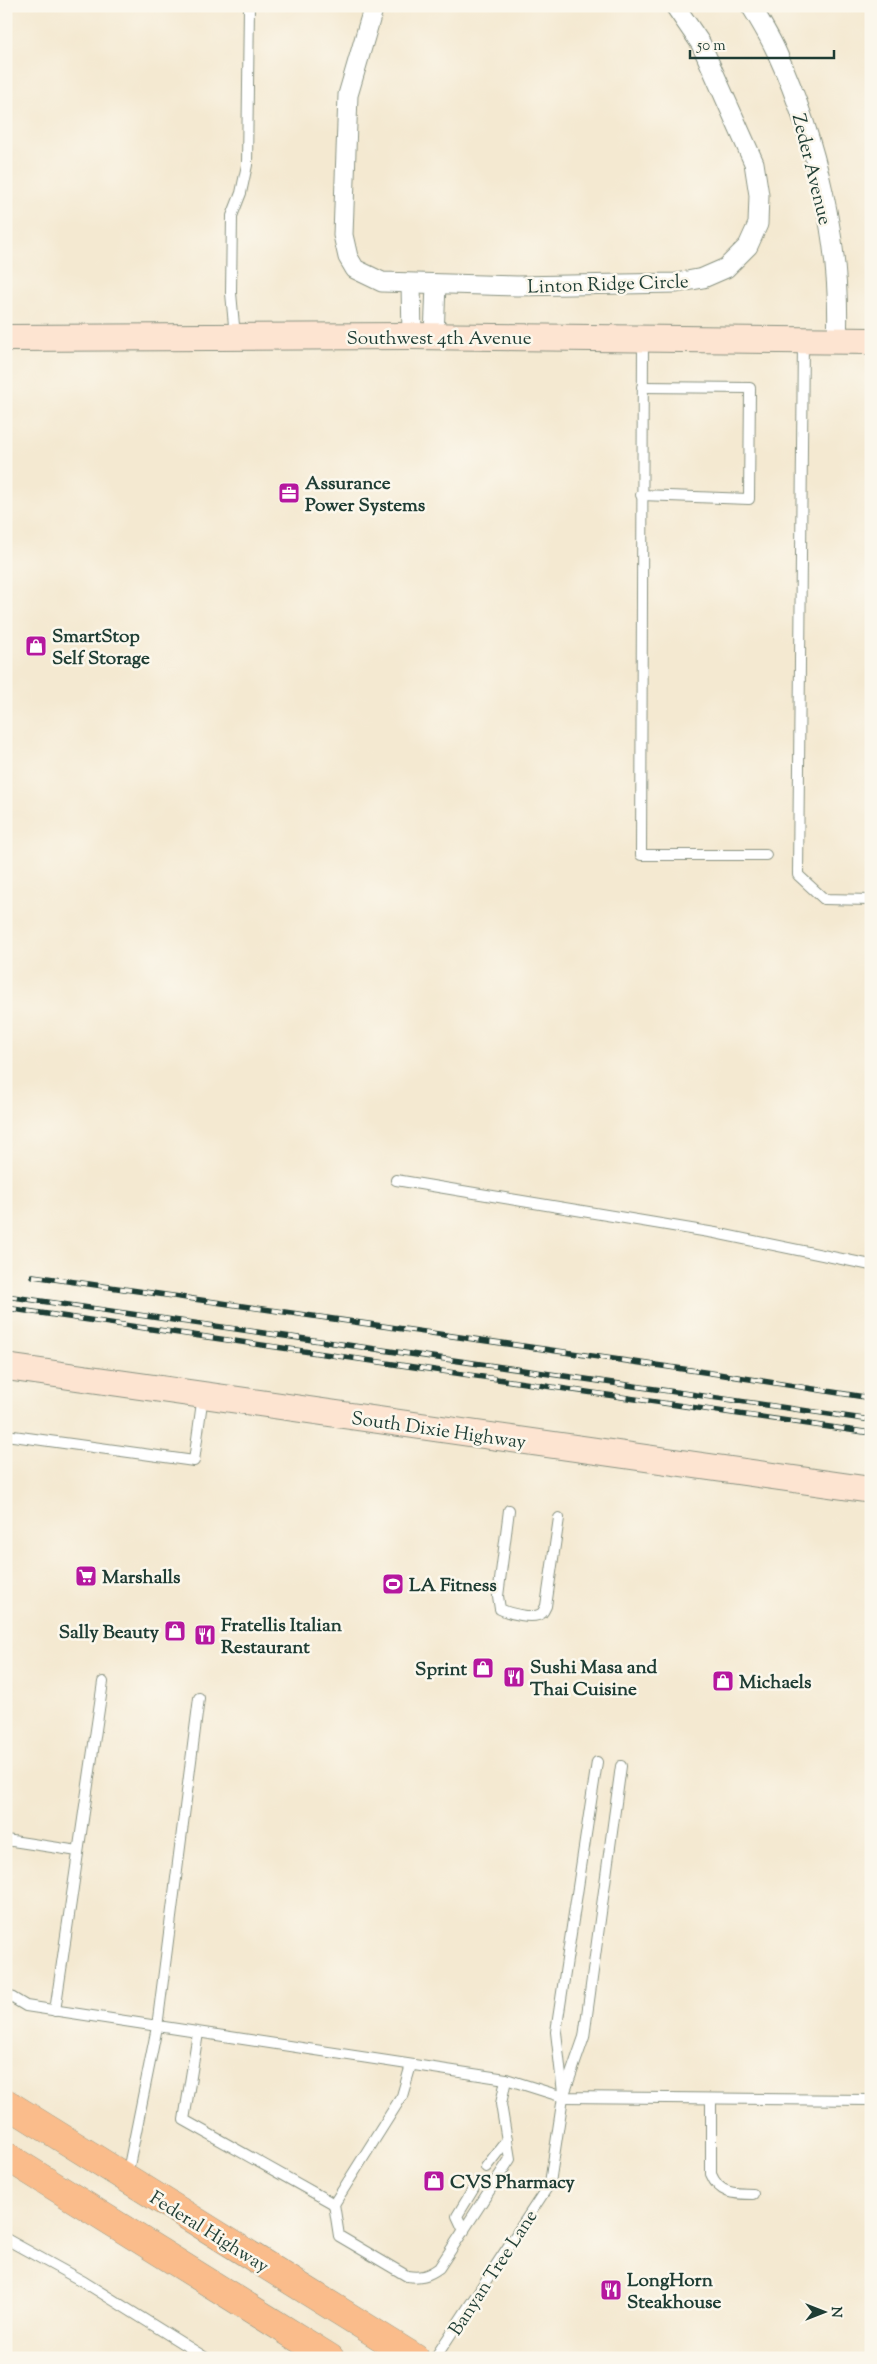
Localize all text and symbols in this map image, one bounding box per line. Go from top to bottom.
scale bar [690,28,833,60]
text: 50 m [696,36,726,57]
street label: Zeder Avenue [784,111,837,228]
street label: Linton Ridge Circle [527,269,689,302]
street label: Southwest 4th Avenue [346,326,532,353]
place label: Assurance Power Systems [305,471,426,520]
office icon: Assurance Power Systems [277,481,301,505]
place label: SmartStop Self Storage [52,624,150,673]
shop icon: SmartStop Self Storage [24,634,48,658]
street label: South Dixie Highway [350,1406,528,1457]
supermarket icon: Marshalls [74,1564,98,1588]
place label: Marshalls [102,1565,181,1592]
sports icon: LA Fitness [381,1572,405,1596]
place label: LA Fitness [409,1573,497,1600]
place label: Fratellis Italian Restaurant [221,1613,343,1662]
shop icon: Sally Beauty [163,1619,187,1643]
place label: Sally Beauty [59,1620,160,1647]
restaurant icon: Fratellis Italian Restaurant [193,1623,217,1647]
place label: Sushi Masa and Thai Cuisine [530,1655,658,1704]
shop icon: Sprint [471,1656,495,1680]
place label: Sprint [415,1657,467,1684]
restaurant icon: Sushi Masa and Thai Cuisine [502,1665,526,1689]
shop icon: Michaels [711,1669,735,1693]
place label: Michaels [739,1670,812,1697]
shop icon: CVS Pharmacy [422,2169,446,2193]
place label: CVS Pharmacy [450,2170,575,2197]
street label: Federal Highway [144,2186,274,2281]
street label: Banyan Tree Lane [443,2205,545,2342]
place label: LongHorn Steakhouse [627,2268,722,2317]
restaurant icon: LongHorn Steakhouse [599,2278,623,2302]
north arrow [800,2286,850,2336]
text: N [825,2306,845,2318]

